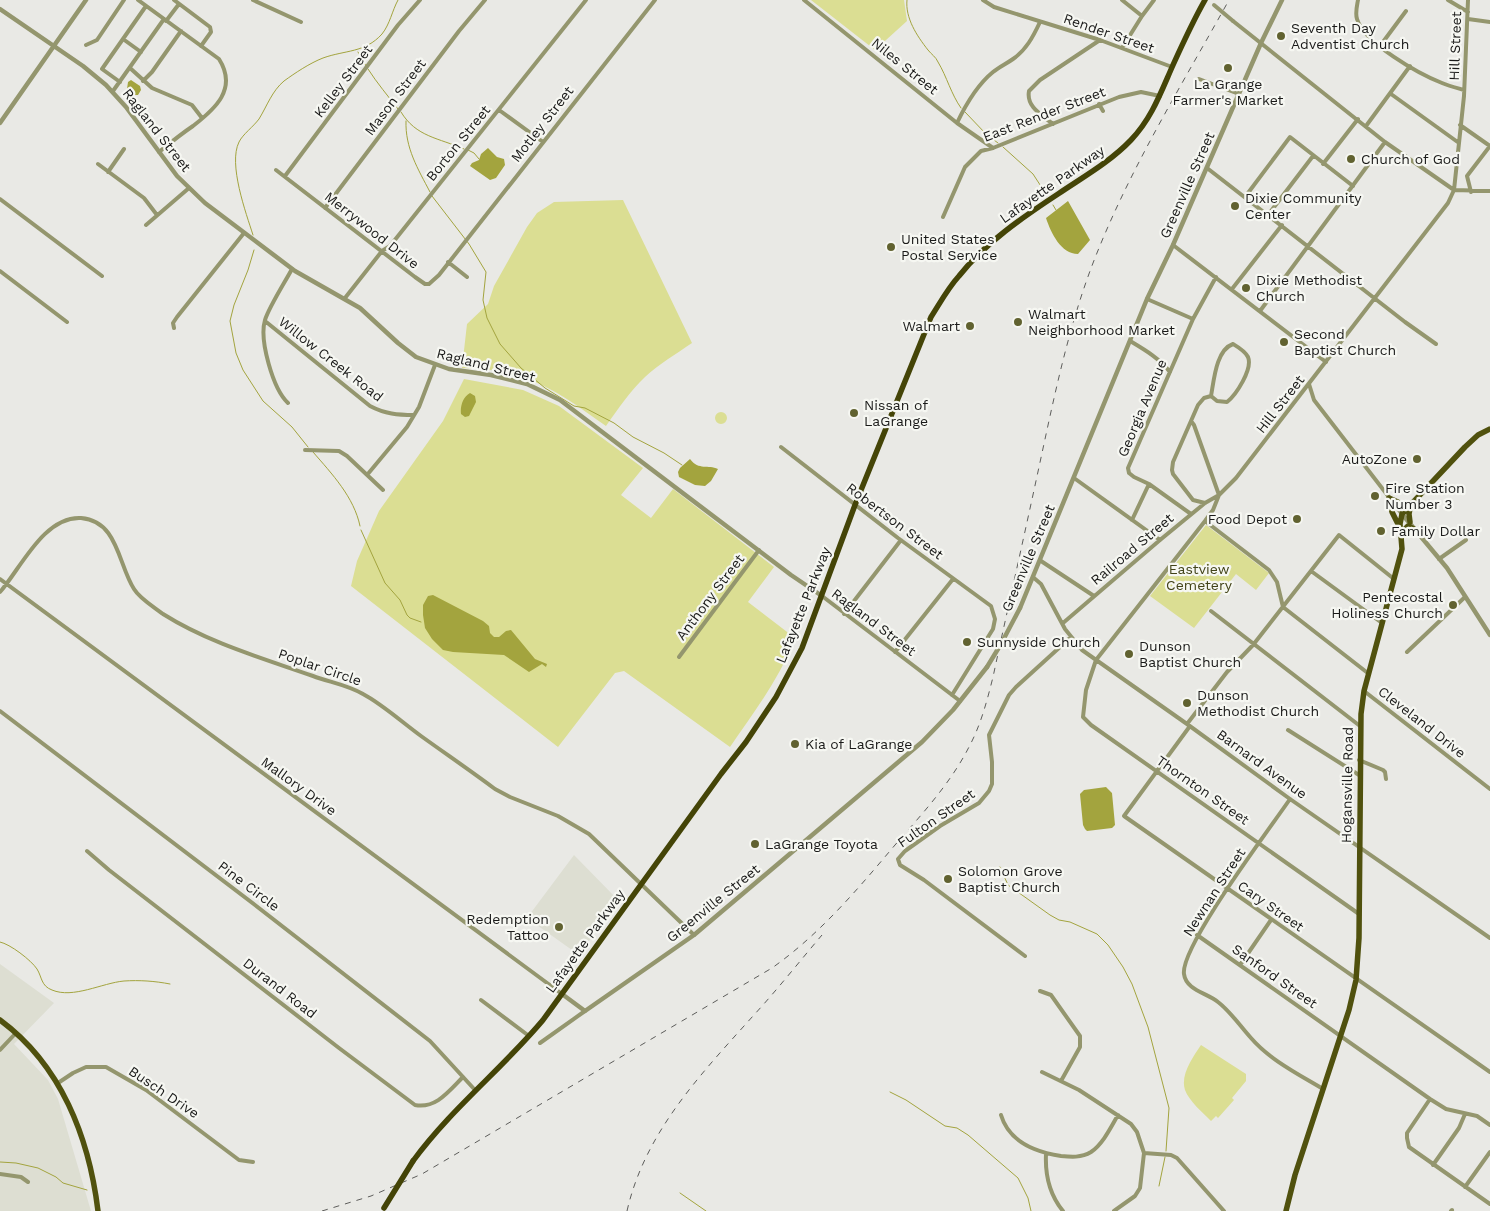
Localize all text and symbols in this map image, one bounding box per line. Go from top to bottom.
street label: Render Street [1061,10,1157,56]
street label: Hill Street [1446,11,1464,81]
place label: Seventh Day Adventist Church [1291,20,1409,52]
marker: Seventh Day Adventist Church [1275,30,1287,42]
street label: Niles Street [869,34,941,98]
street label: Kelley Street [310,41,376,120]
street label: Mason Street [361,56,429,138]
marker: La Grange Farmer's Market [1222,62,1234,74]
place label: La Grange Farmer's Market [1173,76,1284,108]
street label: Motley Street [507,83,577,165]
street label: East Render Street [981,83,1108,145]
street label: Ragland Street [120,85,195,175]
street label: Borton Street [423,102,493,184]
street label: Greenville Street [1156,129,1218,241]
street label: Lafayette Parkway [997,141,1108,226]
place label: Church of God [1361,151,1460,167]
marker: Church of God [1345,153,1357,165]
street label: Merrywood Drive [322,188,422,272]
place label: Dixie Community Center [1245,190,1362,222]
marker: Dixie Community Center [1229,200,1241,212]
place label: United States Postal Service [901,231,997,263]
marker: United States Postal Service [885,241,897,253]
place label: Dixie Methodist Church [1256,272,1362,304]
marker: Dixie Methodist Church [1240,282,1252,294]
place label: Walmart Neighborhood Market [1028,306,1175,338]
street label: Willow Creek Road [276,313,386,405]
marker: Walmart Neighborhood Market [1012,316,1024,328]
place label: Walmart [902,318,960,334]
marker: Walmart [964,320,976,332]
place label: Second Baptist Church [1294,326,1396,358]
marker: Second Baptist Church [1278,336,1290,348]
street label: Ragland Street [435,345,537,385]
street label: Georgia Avenue [1114,357,1170,459]
street label: Hill Street [1252,372,1308,436]
place label: Nissan of LaGrange [864,397,928,429]
marker: Nissan of LaGrange [848,407,860,419]
place label: AutoZone [1342,451,1407,467]
marker: AutoZone [1411,453,1423,465]
street label: Robertson Street [844,479,947,563]
place label: Fire Station Number 3 [1385,480,1465,512]
marker: Fire Station Number 3 [1369,490,1381,502]
street label: Greenville Street [998,502,1058,614]
street label: Railroad Street [1088,510,1177,588]
place label: Food Depot [1208,511,1287,527]
marker: Food Depot [1291,513,1303,525]
place label: Family Dollar [1391,523,1480,539]
marker: Family Dollar [1375,525,1387,537]
street label: Lafayette Parkway [772,544,834,665]
street label: Anthony Street [673,551,747,643]
park label: Eastview Cemetery [1166,561,1233,593]
street label: Ragland Street [829,585,919,659]
place label: Pentecostal Holiness Church [1331,589,1444,621]
marker: Pentecostal Holiness Church [1447,599,1459,611]
place label: Sunnyside Church [977,634,1100,650]
marker: Sunnyside Church [961,636,973,648]
place label: Dunson Baptist Church [1139,638,1241,670]
street label: Poplar Circle [276,645,364,689]
marker: Dunson Baptist Church [1123,648,1135,660]
street label: Cleveland Drive [1375,683,1469,761]
place label: Dunson Methodist Church [1197,687,1319,719]
marker: Dunson Methodist Church [1181,697,1193,709]
street label: Barnard Avenue [1214,726,1310,802]
street label: Hogansville Road [1338,727,1356,843]
place label: Kia of LaGrange [805,736,912,752]
marker: Kia of LaGrange [789,738,801,750]
street label: Thornton Street [1154,752,1252,828]
street label: Mallory Drive [258,753,340,819]
street label: Fulton Street [894,785,978,850]
place label: LaGrange Toyota [765,836,878,852]
marker: LaGrange Toyota [749,838,761,850]
street label: Newnan Street [1180,845,1249,939]
street label: Pine Circle [215,858,283,914]
street label: Greenville Street [663,861,763,945]
place label: Solomon Grove Baptist Church [958,863,1063,895]
marker: Solomon Grove Baptist Church [942,873,954,885]
street label: Cary Street [1235,877,1307,935]
street label: Lafayette Parkway [542,886,628,996]
place label: Redemption Tattoo [466,911,549,943]
marker: Redemption Tattoo [553,921,565,933]
street label: Sanford Street [1229,941,1321,1011]
street label: Durand Road [240,954,320,1022]
street label: Busch Drive [126,1063,202,1121]

